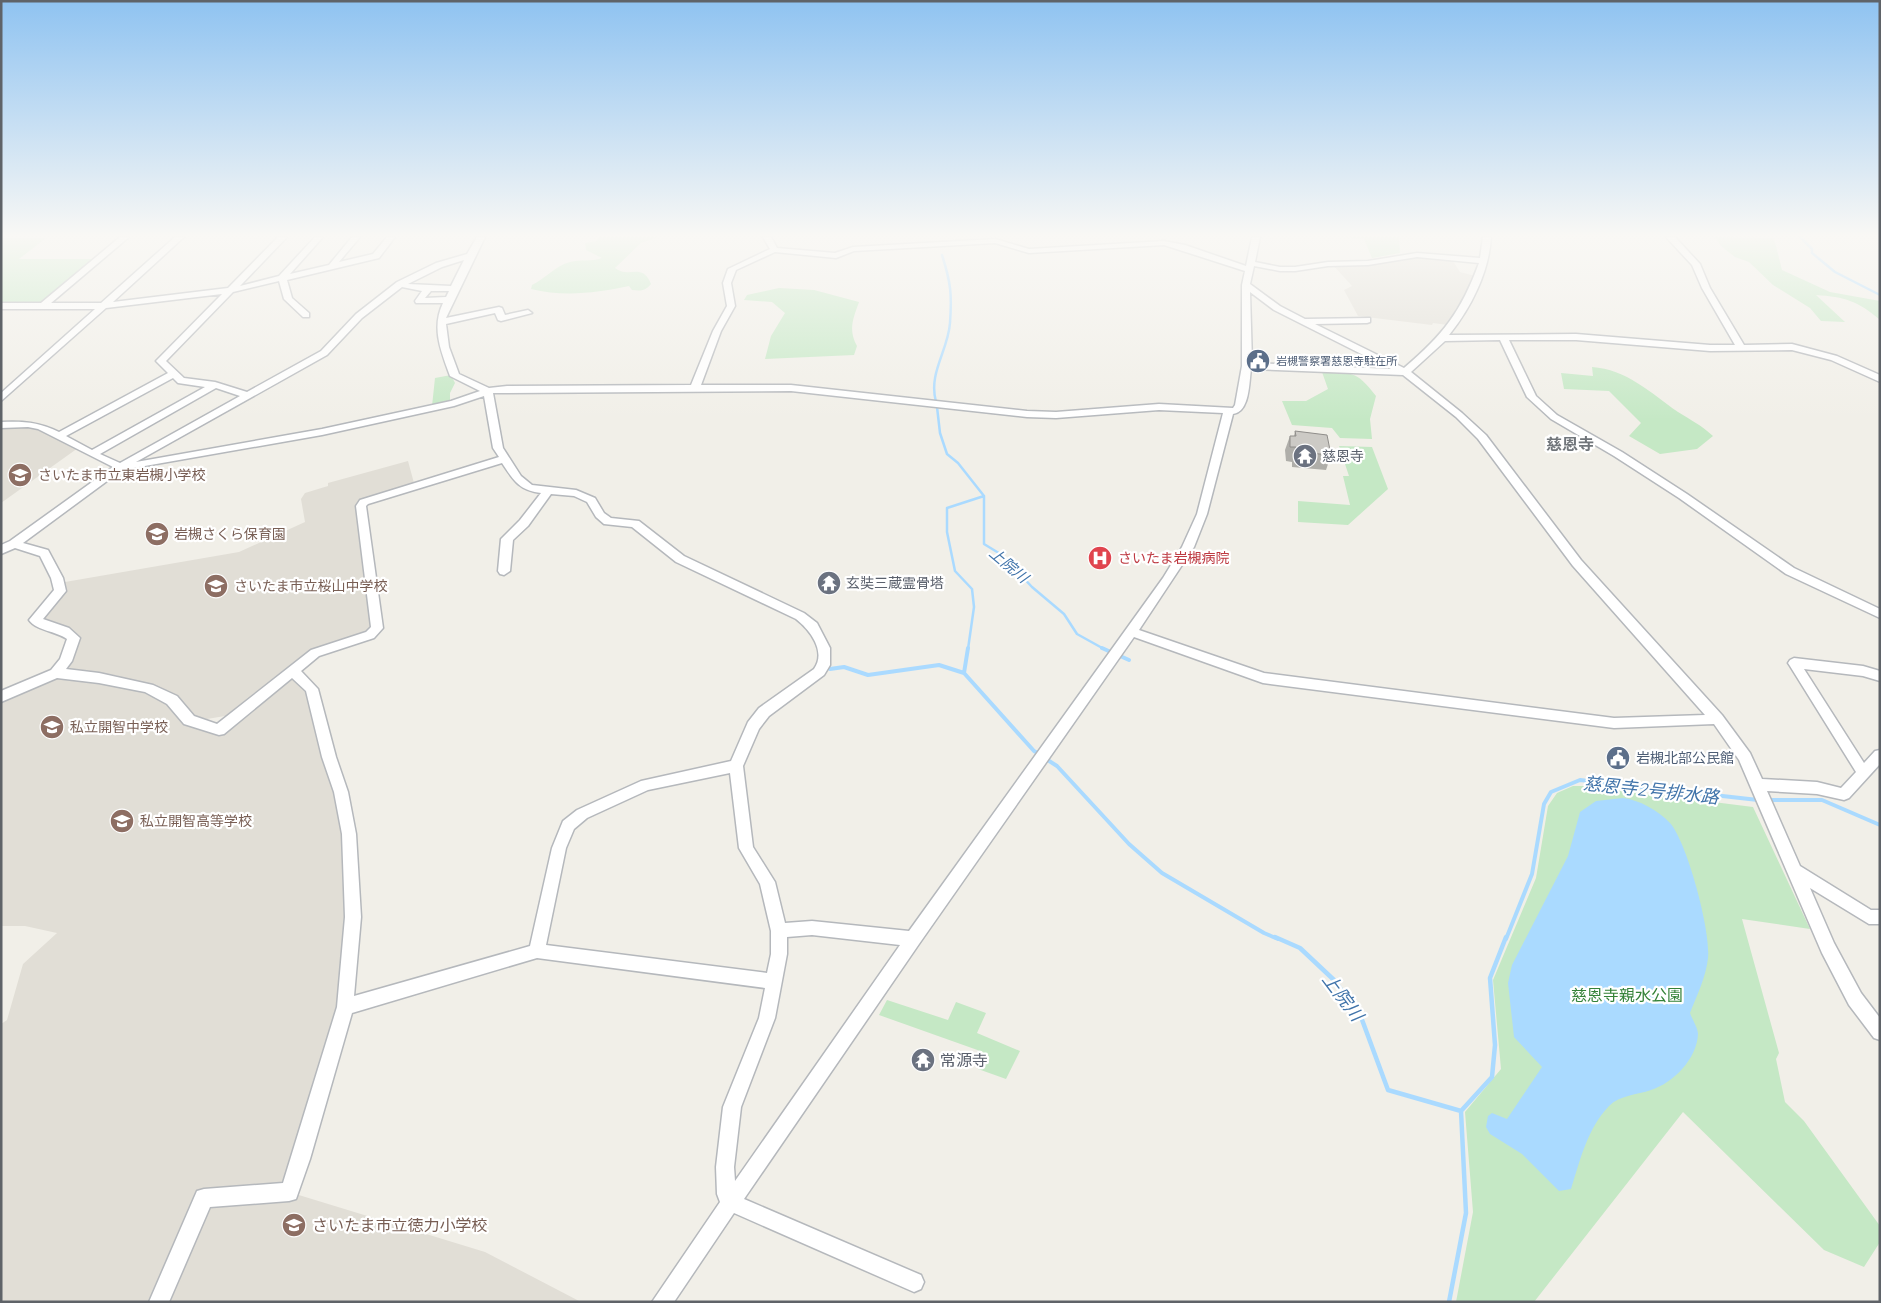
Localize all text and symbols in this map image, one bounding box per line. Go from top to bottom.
public building icon: 岩槻警察署慈恩寺駐在所 [1245,348,1271,374]
place label: 岩槻警察署慈恩寺駐在所 [1276,354,1398,368]
district label: 慈恩寺 [1546,434,1594,454]
temple icon: 慈恩寺 [1292,443,1318,469]
place label: 慈恩寺 [1322,447,1364,465]
school or university icon: さいたま市立東岩槻小学校 [7,462,33,488]
place label: さいたま市立東岩槻小学校 [38,466,206,484]
school or university icon: 岩槻さくら保育園 [144,521,170,547]
place label: 岩槻さくら保育園 [174,525,286,543]
water label: 上院川 [986,543,1034,588]
hospital icon: さいたま岩槻病院 [1087,545,1113,571]
place label: さいたま岩槻病院 [1118,549,1230,567]
temple icon: 玄奘三蔵霊骨塔 [816,570,842,596]
school or university icon: さいたま市立桜山中学校 [203,573,229,599]
place label: 玄奘三蔵霊骨塔 [846,574,944,592]
place label: さいたま市立桜山中学校 [234,577,388,595]
school or university icon: 私立開智中学校 [39,714,65,740]
place label: 私立開智中学校 [70,718,168,736]
public building icon: 岩槻北部公民館 [1605,745,1631,771]
place label: 岩槻北部公民館 [1636,749,1734,767]
water label: 慈恩寺2号排水路 [1582,771,1722,809]
school or university icon: 私立開智高等学校 [109,808,135,834]
place label: 私立開智高等学校 [140,812,252,830]
water label: 上院川 [1318,969,1370,1027]
park label: 慈恩寺親水公園 [1571,985,1683,1005]
temple icon: 常源寺 [910,1047,936,1073]
place label: 常源寺 [940,1050,988,1070]
school or university icon: さいたま市立徳力小学校 [281,1212,307,1238]
place label: さいたま市立徳力小学校 [312,1215,488,1235]

